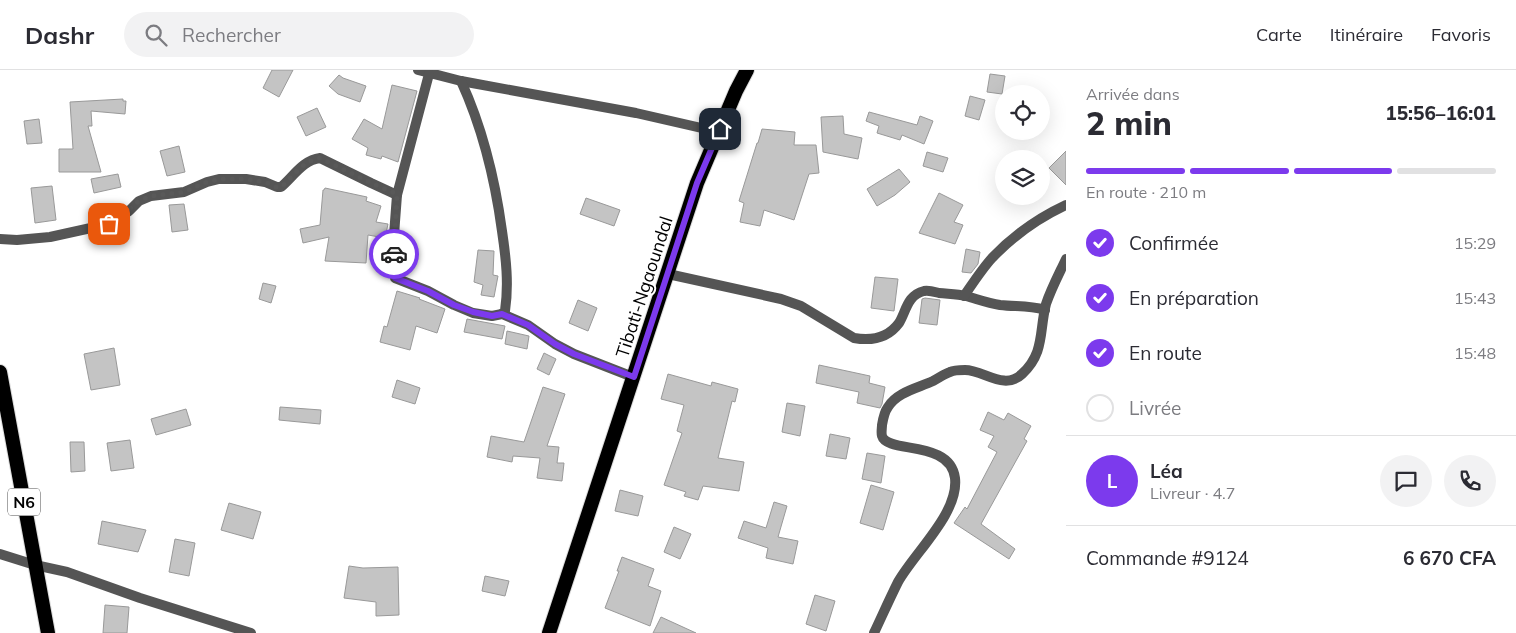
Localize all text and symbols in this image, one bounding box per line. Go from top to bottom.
search box [124,12,474,57]
text: Dashr [25,20,94,50]
icon: search [142,21,170,49]
text: Rechercher [182,23,281,47]
text: Carte [1256,23,1302,46]
text: Itinéraire [1330,23,1403,46]
text: Favoris [1431,23,1491,46]
text: Arrivée dans [1086,84,1180,104]
map controls [995,85,1050,205]
button: locate [995,85,1050,140]
text: 15:56–16:01 [1385,101,1496,125]
text: 2 min [1086,103,1172,143]
pin [699,108,741,150]
icon: home [706,115,734,143]
button: layers [995,150,1050,205]
text: En route · 210 m [1086,182,1206,202]
pin [88,203,130,245]
icon: bag [95,210,123,238]
street label: Tibati-Ngaoundal [610,213,678,361]
courier [369,229,419,279]
icon: check [1086,229,1114,257]
text: Confirmée [1129,231,1218,255]
text: 15:29 [1454,233,1496,253]
icon: car [380,240,408,268]
icon: check [1086,284,1114,312]
text: En préparation [1129,286,1259,310]
text: 15:43 [1454,288,1496,308]
icon: check [1086,339,1114,367]
text: En route [1129,341,1202,365]
text: 15:48 [1454,343,1496,363]
text: Livrée [1129,396,1181,420]
button: chat [1380,455,1432,507]
button: phone [1444,455,1496,507]
text: Léa [1150,459,1183,483]
text: L [1107,469,1117,493]
text: Livreur · 4.7 [1150,483,1235,503]
road number: N6 [8,488,40,516]
text: Commande #9124 [1086,546,1249,570]
text: 6 670 CFA [1403,546,1496,570]

